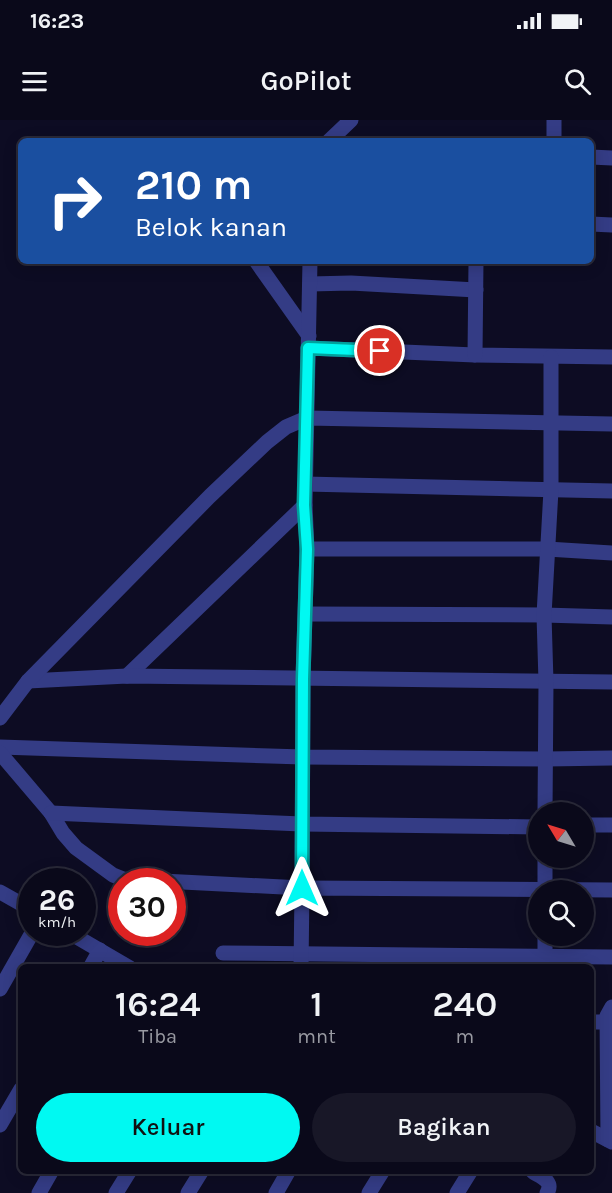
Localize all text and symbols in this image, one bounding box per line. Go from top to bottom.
text: 16:23 [30,8,84,34]
icon: menu [18,65,51,98]
text: GoPilot [261,65,351,97]
icon: search [561,65,594,98]
text: 210 m [135,160,252,210]
icon: right [36,162,114,240]
text: Belok kanan [135,211,287,243]
pin [354,325,405,376]
icon: arrive [363,334,396,367]
north arrow [528,802,594,868]
map controls [528,802,594,946]
position arrow [270,856,334,920]
speed limit sign: 30 [108,868,186,946]
button: search [528,880,594,946]
text: 26 [39,882,75,918]
text: km/h [38,913,76,931]
text: 16:24 [115,983,201,1025]
text: 1 [310,983,323,1025]
text: 240 [432,983,497,1025]
text: Tiba [138,1025,177,1048]
text: mnt [297,1025,336,1048]
text: m [455,1025,474,1048]
button: Keluar [36,1093,300,1162]
button: Bagikan [312,1093,576,1162]

